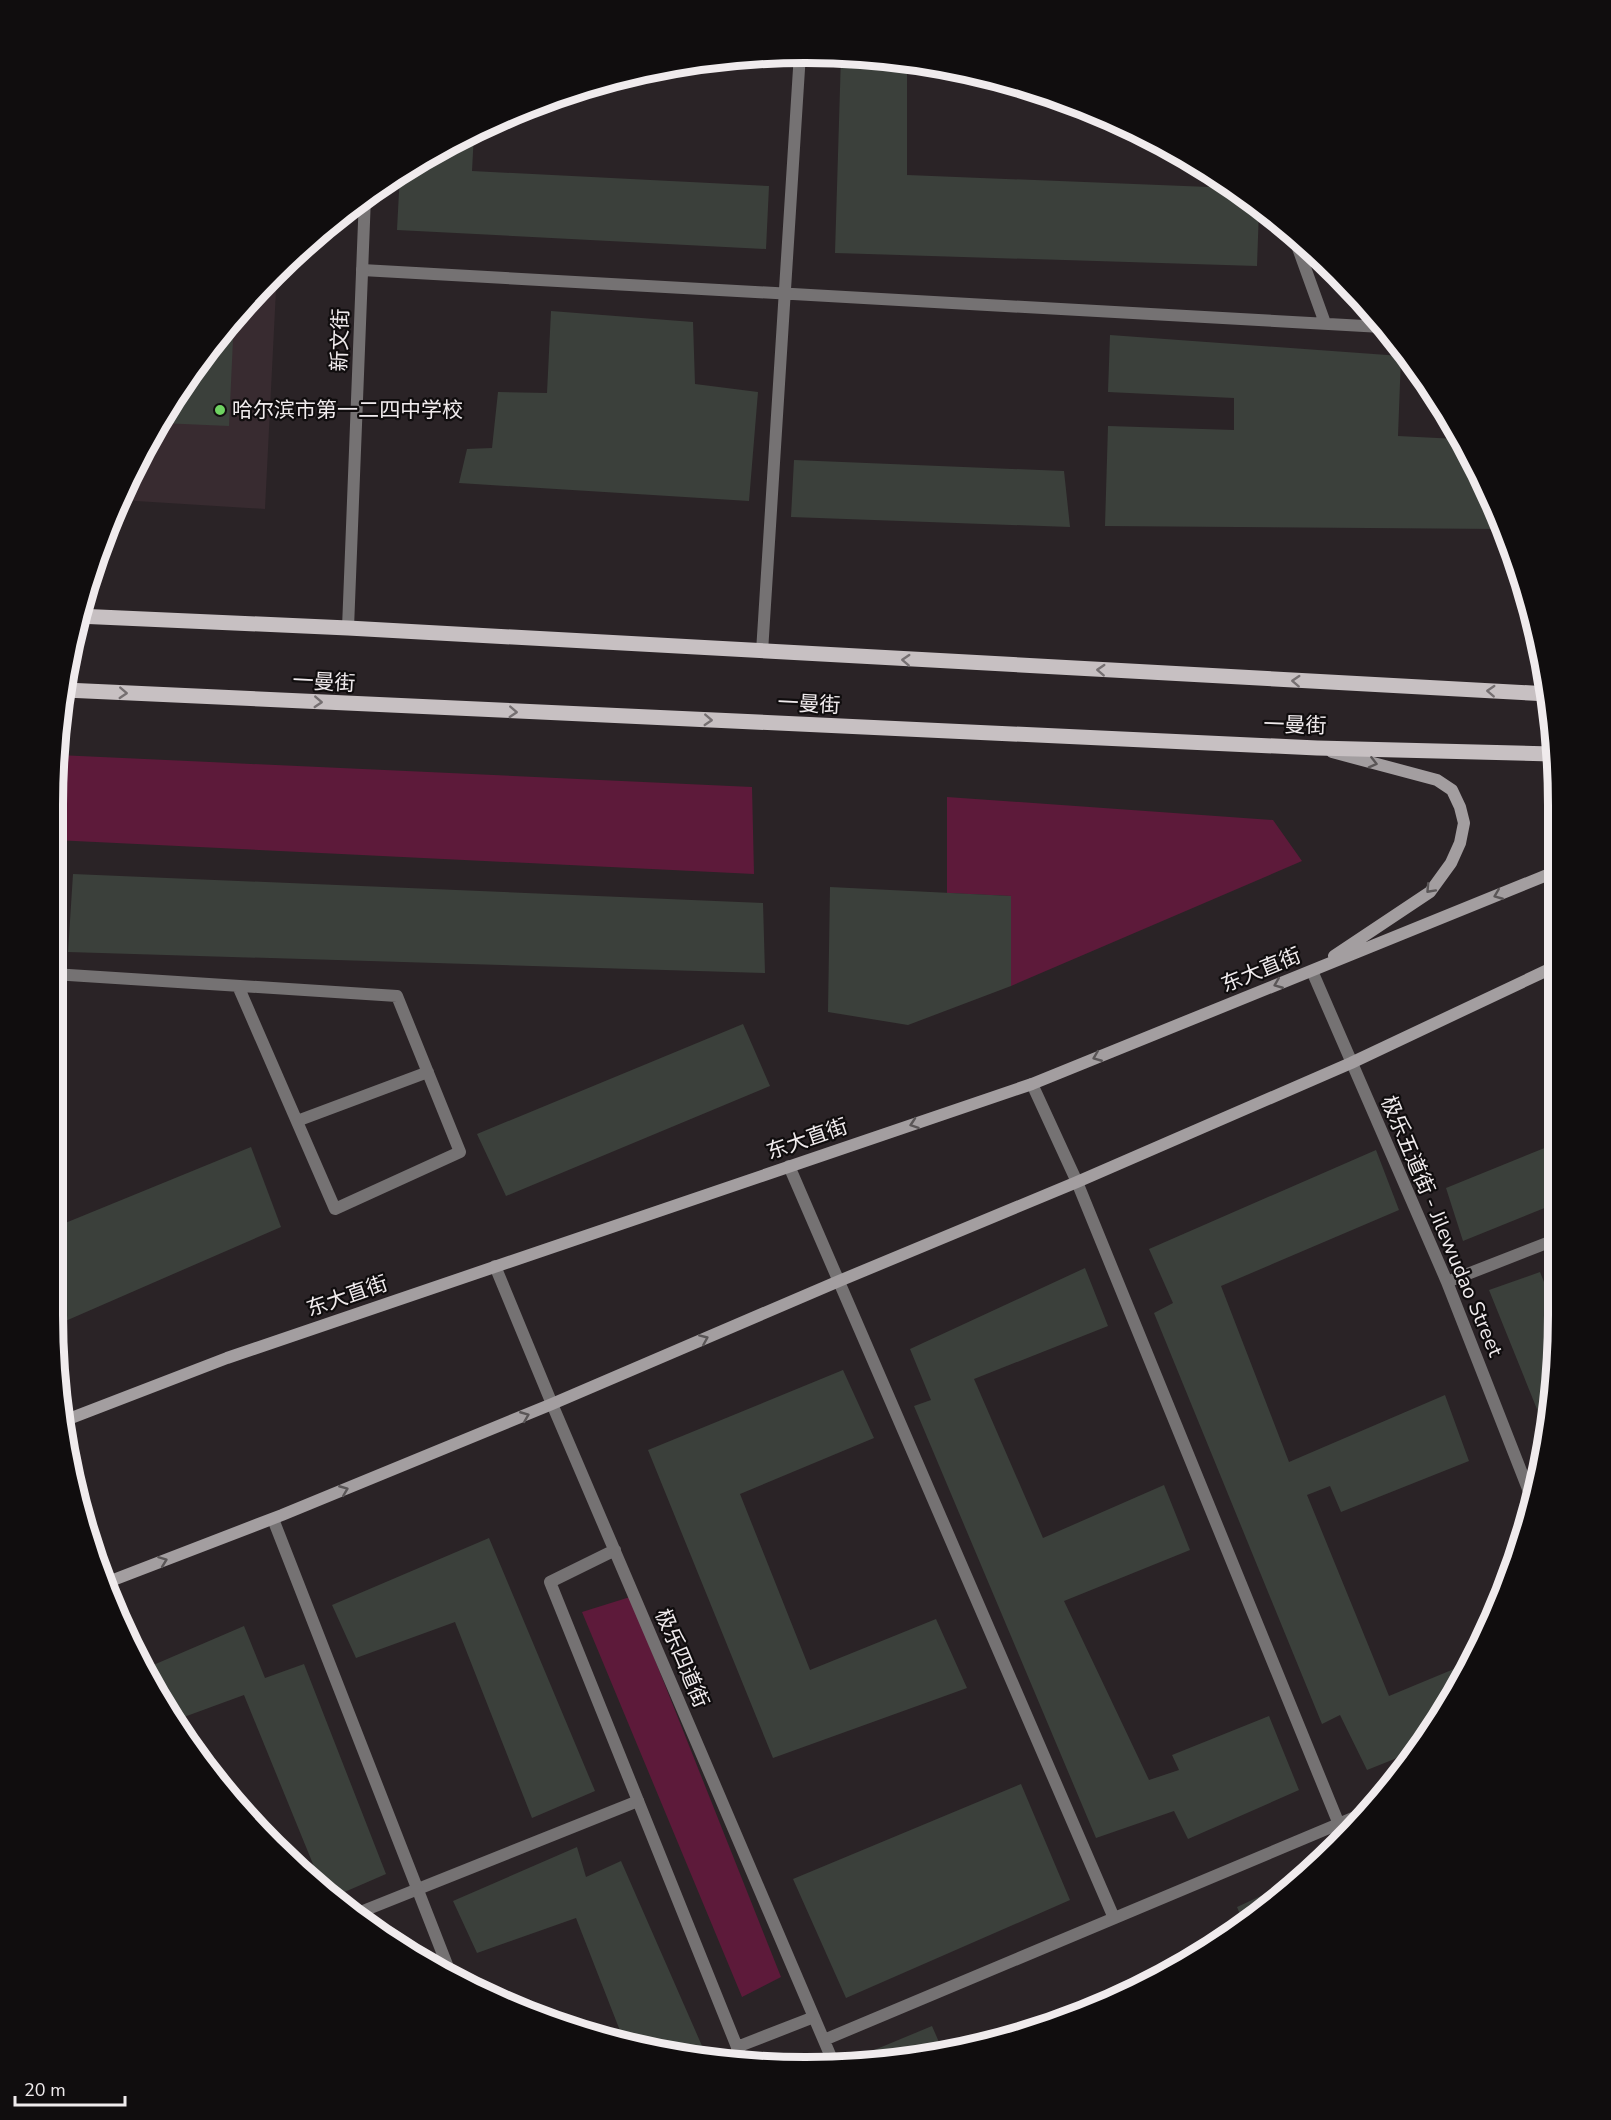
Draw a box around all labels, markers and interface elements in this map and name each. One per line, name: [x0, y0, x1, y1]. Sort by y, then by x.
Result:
street label: 新文街: [325, 308, 355, 372]
place label: 哈尔滨市第一二四中学校: [232, 396, 463, 424]
marker: 哈尔滨市第一二四中学校: [213, 403, 227, 417]
one-way arrow: [902, 653, 911, 666]
one-way arrow: [1097, 664, 1106, 677]
street label: 一曼街: [292, 666, 356, 698]
one-way arrow: [1291, 674, 1300, 687]
one-way arrow: [1486, 685, 1495, 698]
one-way arrow: [119, 687, 128, 700]
street label: 一曼街: [777, 688, 841, 720]
one-way arrow: [314, 696, 323, 709]
one-way arrow: [509, 705, 518, 718]
street label: 一曼街: [1263, 710, 1327, 740]
one-way arrow: [703, 714, 712, 727]
one-way arrow: [1368, 756, 1378, 769]
one-way arrow: [1426, 882, 1437, 892]
one-way arrow: [1493, 888, 1504, 900]
street label: 东大直街: [1217, 941, 1305, 999]
one-way arrow: [1273, 977, 1284, 989]
one-way arrow: [1093, 1050, 1104, 1062]
street label: 极乐五道街 - Jilewudao Street: [1374, 1091, 1510, 1361]
street label: 东大直街: [763, 1112, 851, 1166]
one-way arrow: [909, 1116, 920, 1129]
street label: 东大直街: [303, 1269, 391, 1323]
one-way arrow: [698, 1334, 709, 1346]
one-way arrow: [518, 1411, 529, 1423]
one-way arrow: [338, 1485, 349, 1497]
one-way arrow: [157, 1556, 168, 1569]
street label: 极乐四道街: [649, 1604, 715, 1712]
scale bar: [15, 2069, 124, 2107]
text: 20 m: [24, 2078, 66, 2102]

